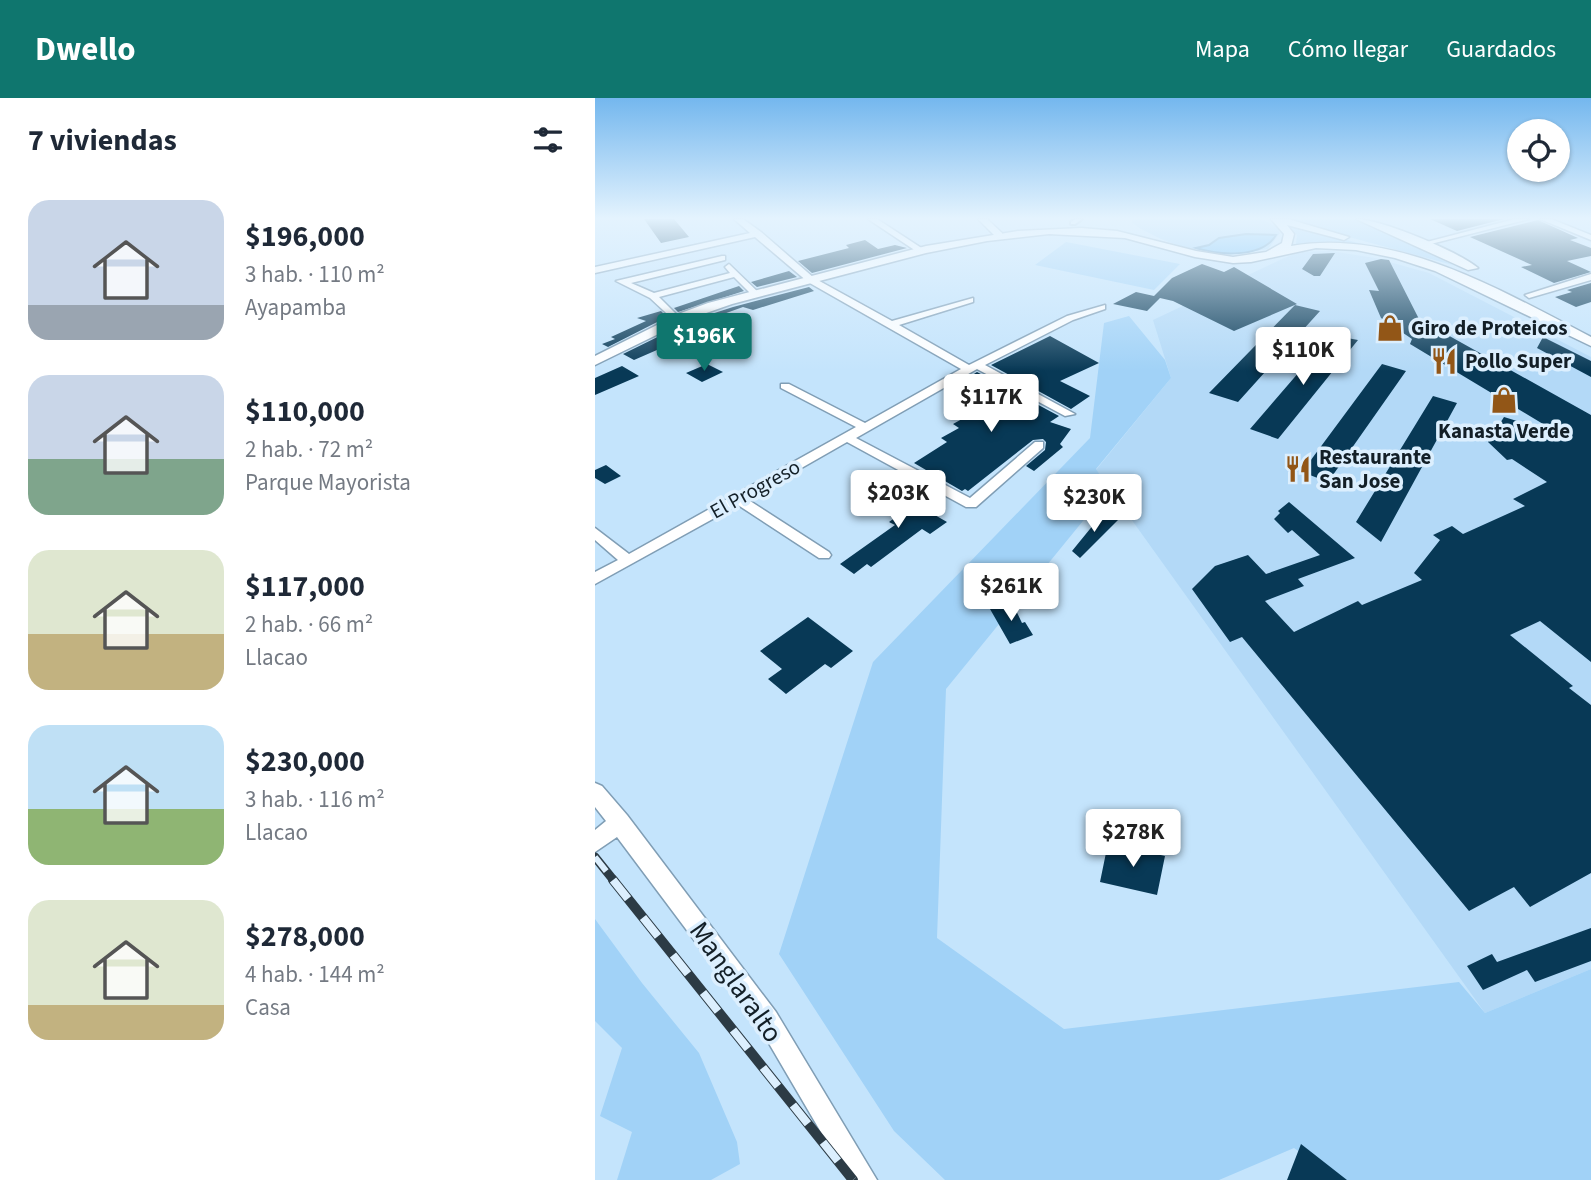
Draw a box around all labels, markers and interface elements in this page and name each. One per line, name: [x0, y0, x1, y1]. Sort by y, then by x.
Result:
text: Dwello: [35, 26, 136, 73]
text: Mapa: [1195, 32, 1250, 67]
text: Cómo llegar: [1288, 32, 1408, 67]
text: Guardados: [1446, 32, 1556, 67]
text: 7 viviendas: [28, 119, 177, 162]
map controls: [1507, 119, 1570, 182]
button: locate: [1507, 119, 1570, 182]
icon: filters: [529, 121, 567, 159]
text: $196,000: [245, 215, 365, 258]
icon: home: [84, 228, 168, 312]
text: 3 hab. · 110 m²: [245, 258, 385, 291]
text: Ayapamba: [245, 291, 346, 324]
shop icon: Giro de Proteicos: [1375, 313, 1405, 343]
place label: Giro de Proteicos: [1411, 313, 1568, 343]
pin: $196K: [655, 314, 753, 373]
text: $196K: [673, 319, 735, 352]
pin: $110K: [1254, 328, 1352, 387]
text: $110K: [1272, 333, 1334, 366]
restaurant icon: Pollo Super: [1429, 346, 1459, 376]
place label: Pollo Super: [1465, 346, 1572, 376]
pin: $117K: [942, 374, 1040, 434]
text: $117K: [960, 380, 1022, 413]
shop icon: Kanasta Verde: [1489, 385, 1519, 415]
text: $110,000: [245, 390, 365, 433]
icon: home: [84, 403, 168, 487]
place label: Kanasta Verde: [1438, 416, 1570, 446]
text: 2 hab. · 72 m²: [245, 433, 373, 466]
place label: Restaurante San Jose: [1319, 442, 1432, 496]
street label: El Progreso: [704, 452, 806, 526]
restaurant icon: Restaurante San Jose: [1283, 454, 1313, 484]
text: Parque Mayorista: [245, 466, 411, 499]
pin: $203K: [849, 470, 947, 530]
pin: $230K: [1045, 474, 1143, 534]
text: $203K: [867, 476, 929, 509]
text: $230K: [1063, 480, 1125, 513]
pin: $261K: [962, 564, 1060, 623]
text: $117,000: [245, 565, 365, 608]
text: $261K: [980, 569, 1042, 602]
icon: home: [84, 578, 168, 662]
text: 2 hab. · 66 m²: [245, 608, 373, 641]
text: Llacao: [245, 641, 308, 674]
text: $230,000: [245, 740, 365, 783]
icon: home: [84, 753, 168, 837]
text: 3 hab. · 116 m²: [245, 783, 385, 816]
pin: $278K: [1084, 810, 1182, 869]
text: $278K: [1102, 815, 1164, 848]
text: Llacao: [245, 816, 308, 849]
street label: Manglaralto: [680, 913, 792, 1051]
text: $278,000: [245, 915, 365, 958]
icon: home: [84, 928, 168, 1012]
text: 4 hab. · 144 m²: [245, 958, 385, 991]
text: Casa: [245, 991, 291, 1024]

